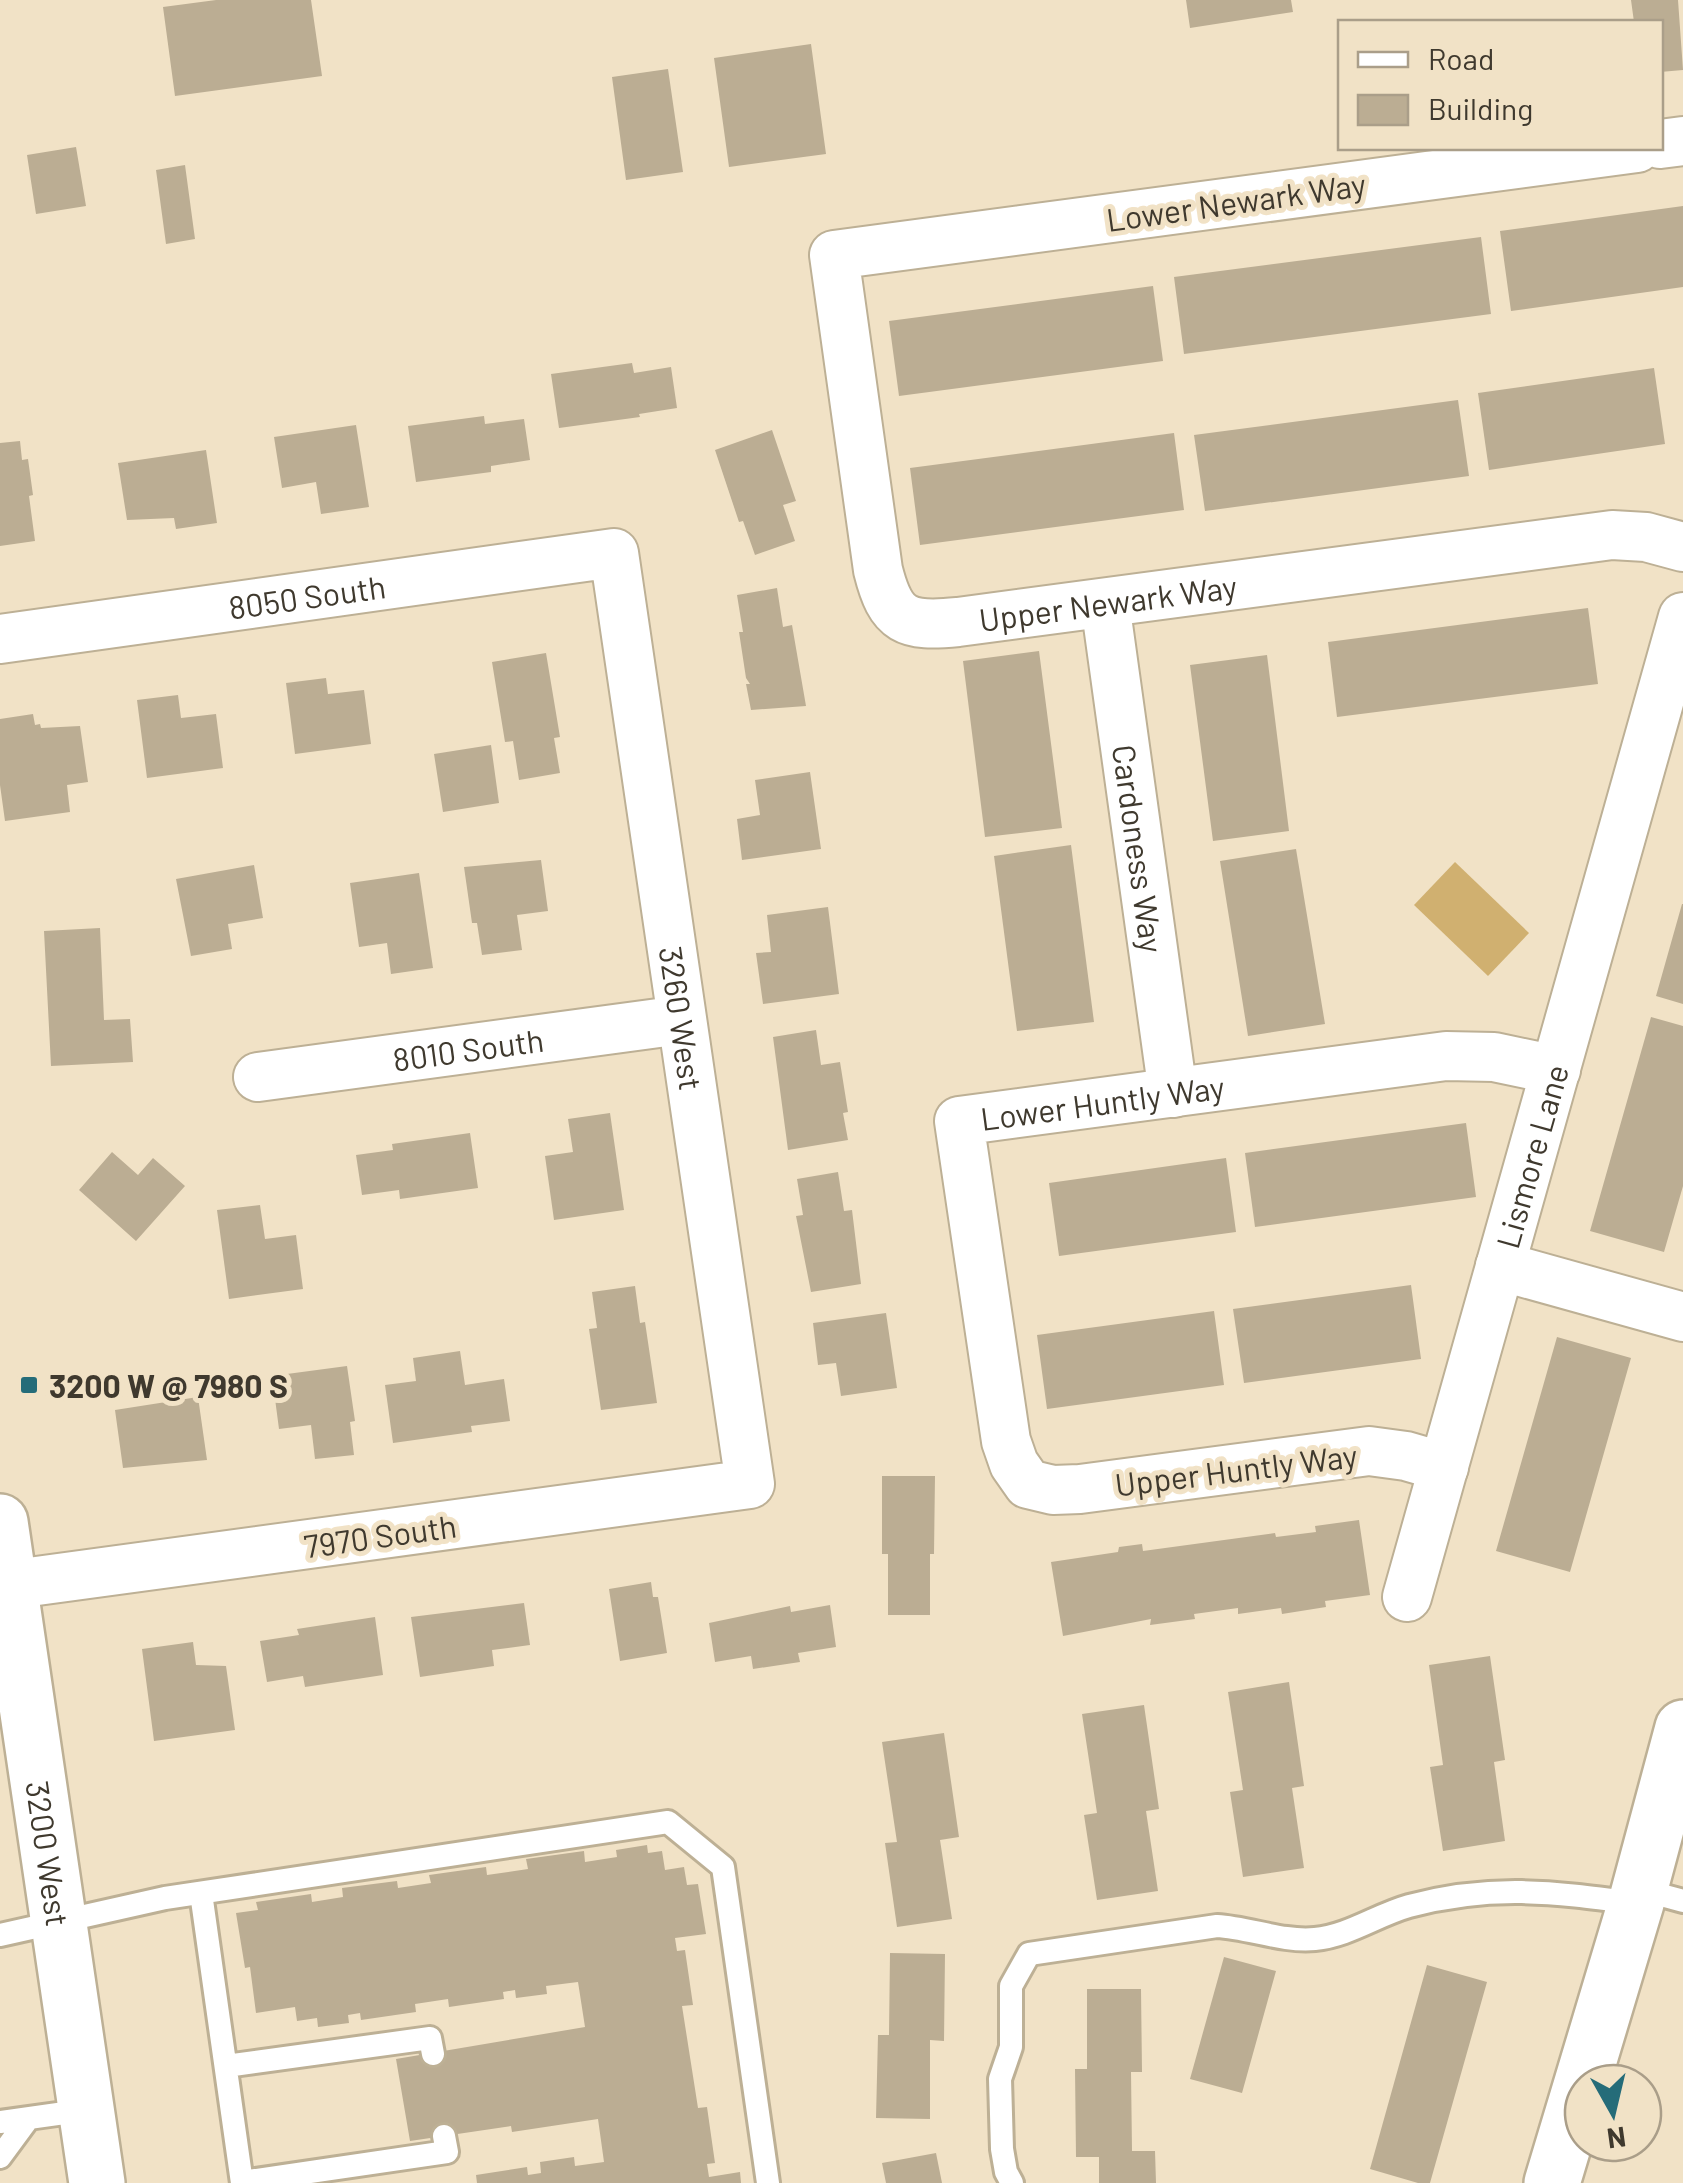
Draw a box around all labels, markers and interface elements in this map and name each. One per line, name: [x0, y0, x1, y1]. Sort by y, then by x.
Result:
legend: [1338, 20, 1663, 150]
text: Road: [1428, 40, 1494, 76]
text: Building: [1428, 90, 1533, 126]
street label: Lower Newark Way: [1104, 164, 1368, 238]
street label: 8050 South: [226, 566, 388, 626]
street label: Upper Newark Way: [976, 566, 1239, 638]
street label: Cardoness Way: [1106, 742, 1172, 956]
street label: 3260 West: [653, 944, 711, 1093]
street label: 8010 South: [390, 1020, 546, 1078]
street label: Lismore Lane: [1487, 1060, 1575, 1252]
street label: Lower Huntly Way: [978, 1067, 1227, 1137]
place label: 3200 W @ 7980 S: [49, 1366, 288, 1404]
marker: 3200 W @ 7980 S: [18, 1374, 40, 1396]
street label: Upper Huntly Way: [1113, 1435, 1360, 1503]
street label: 7970 South: [301, 1505, 459, 1565]
street label: 3200 West: [19, 1778, 78, 1929]
north arrow: [1563, 2063, 1663, 2163]
text: N: [1605, 2121, 1628, 2157]

